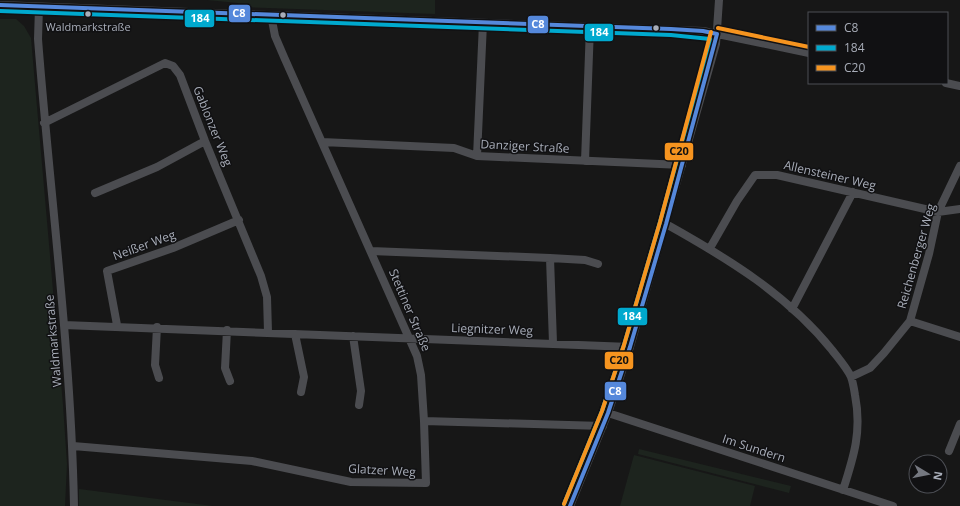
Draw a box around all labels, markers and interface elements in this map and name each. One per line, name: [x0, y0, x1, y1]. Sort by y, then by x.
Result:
line badge: C8: [228, 4, 251, 23]
text: C8: [232, 5, 246, 20]
marker: Waldmarkstraße: [83, 9, 93, 19]
line badge: 184: [184, 9, 215, 28]
text: 184: [191, 10, 210, 25]
unlabelled marker: [278, 10, 288, 20]
legend: [808, 12, 948, 84]
line badge: C8: [527, 15, 549, 34]
text: C8: [531, 16, 545, 31]
place label: Waldmarkstraße: [45, 19, 131, 34]
text: C8: [844, 19, 859, 36]
line badge: 184: [584, 23, 614, 42]
unlabelled marker: [651, 23, 661, 33]
text: 184: [590, 24, 609, 39]
text: 184: [844, 39, 865, 56]
text: C20: [844, 59, 865, 76]
street label: Gablonzer Weg: [189, 83, 237, 169]
street label: Danziger Straße: [480, 135, 570, 157]
line badge: C20: [664, 142, 694, 161]
text: C20: [669, 143, 689, 158]
street label: Allensteiner Weg: [782, 156, 878, 194]
street label: Reichenberger Weg: [893, 201, 939, 311]
street label: Neißer Weg: [110, 226, 178, 264]
street label: Stettiner Straße: [385, 266, 435, 354]
street label: Waldmarkstraße: [40, 294, 66, 388]
line badge: 184: [617, 307, 648, 326]
text: 184: [623, 308, 642, 323]
street label: Liegnitzer Weg: [451, 319, 534, 339]
line badge: C20: [604, 351, 634, 370]
text: C20: [609, 352, 629, 367]
line badge: C8: [604, 381, 627, 401]
text: C8: [608, 383, 622, 398]
street label: Im Sundern: [720, 430, 788, 466]
north arrow: [908, 454, 948, 494]
street label: Glatzer Weg: [348, 460, 417, 480]
text: N: [930, 470, 947, 482]

